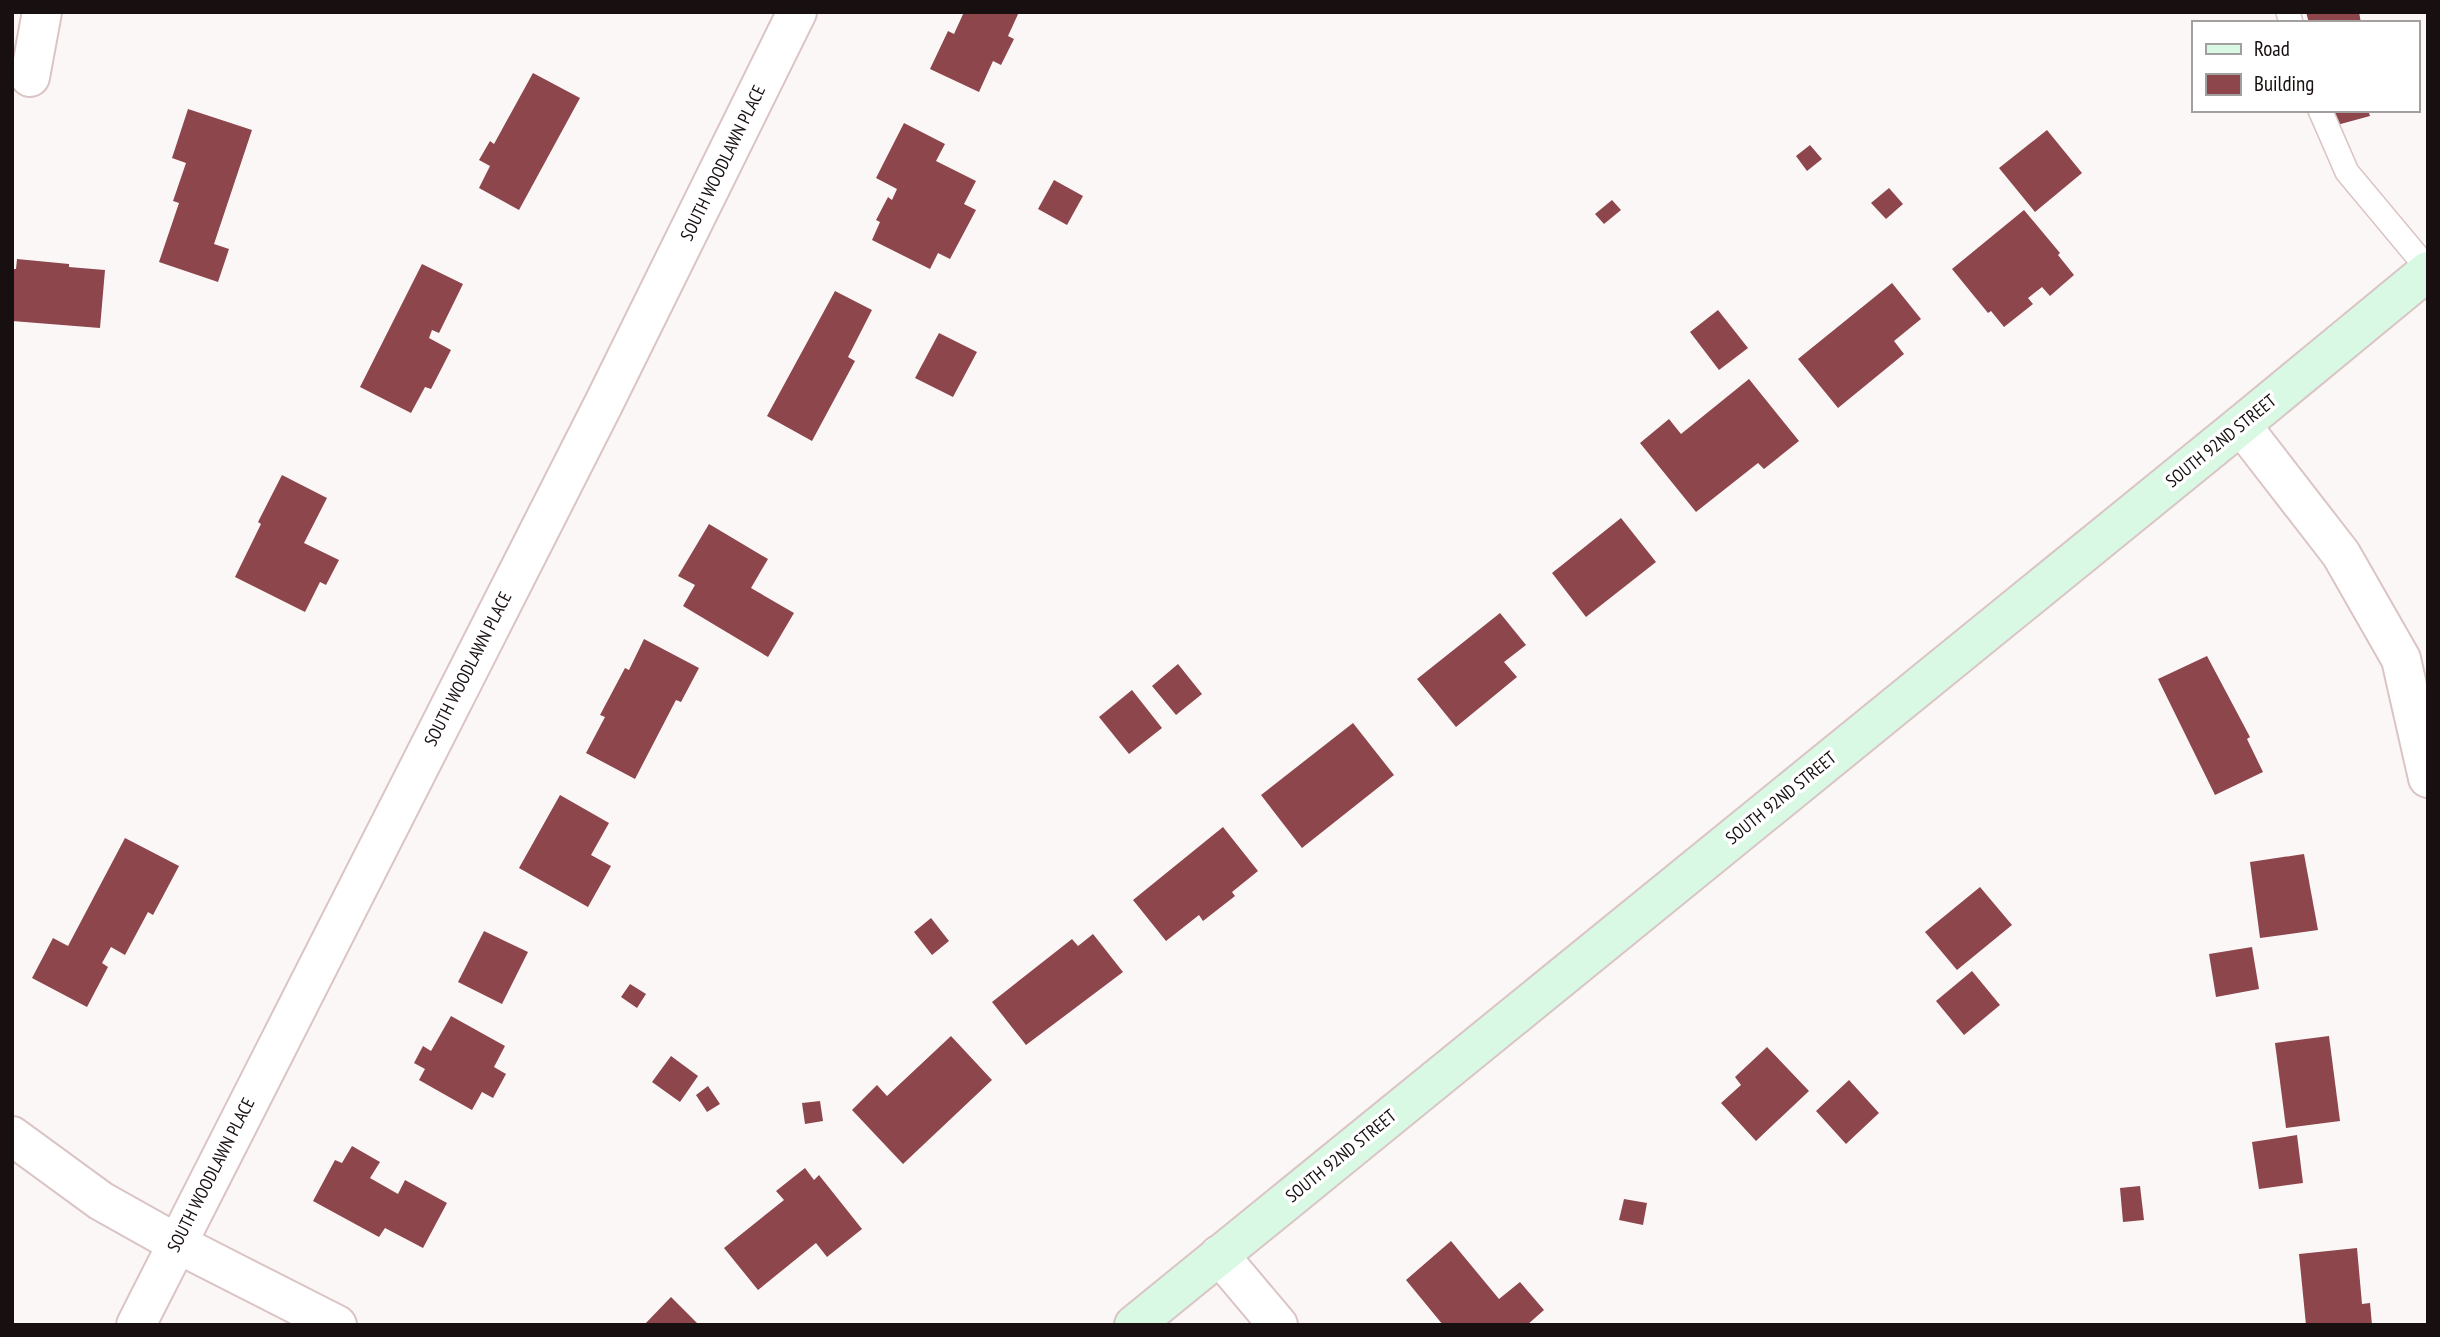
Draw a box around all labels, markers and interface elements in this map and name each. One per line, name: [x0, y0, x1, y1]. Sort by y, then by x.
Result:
legend: [2192, 21, 2419, 112]
text: Road: [2254, 35, 2290, 62]
text: Building: [2254, 70, 2314, 97]
street label: SOUTH WOODLAWN PLACE: [675, 81, 770, 244]
street label: SOUTH 92ND STREET: [2161, 389, 2281, 492]
street label: SOUTH WOODLAWN PLACE: [419, 588, 516, 750]
street label: SOUTH 92ND STREET: [1721, 746, 1841, 849]
street label: SOUTH WOODLAWN PLACE: [162, 1094, 259, 1256]
street label: SOUTH 92ND STREET: [1281, 1104, 1401, 1207]

